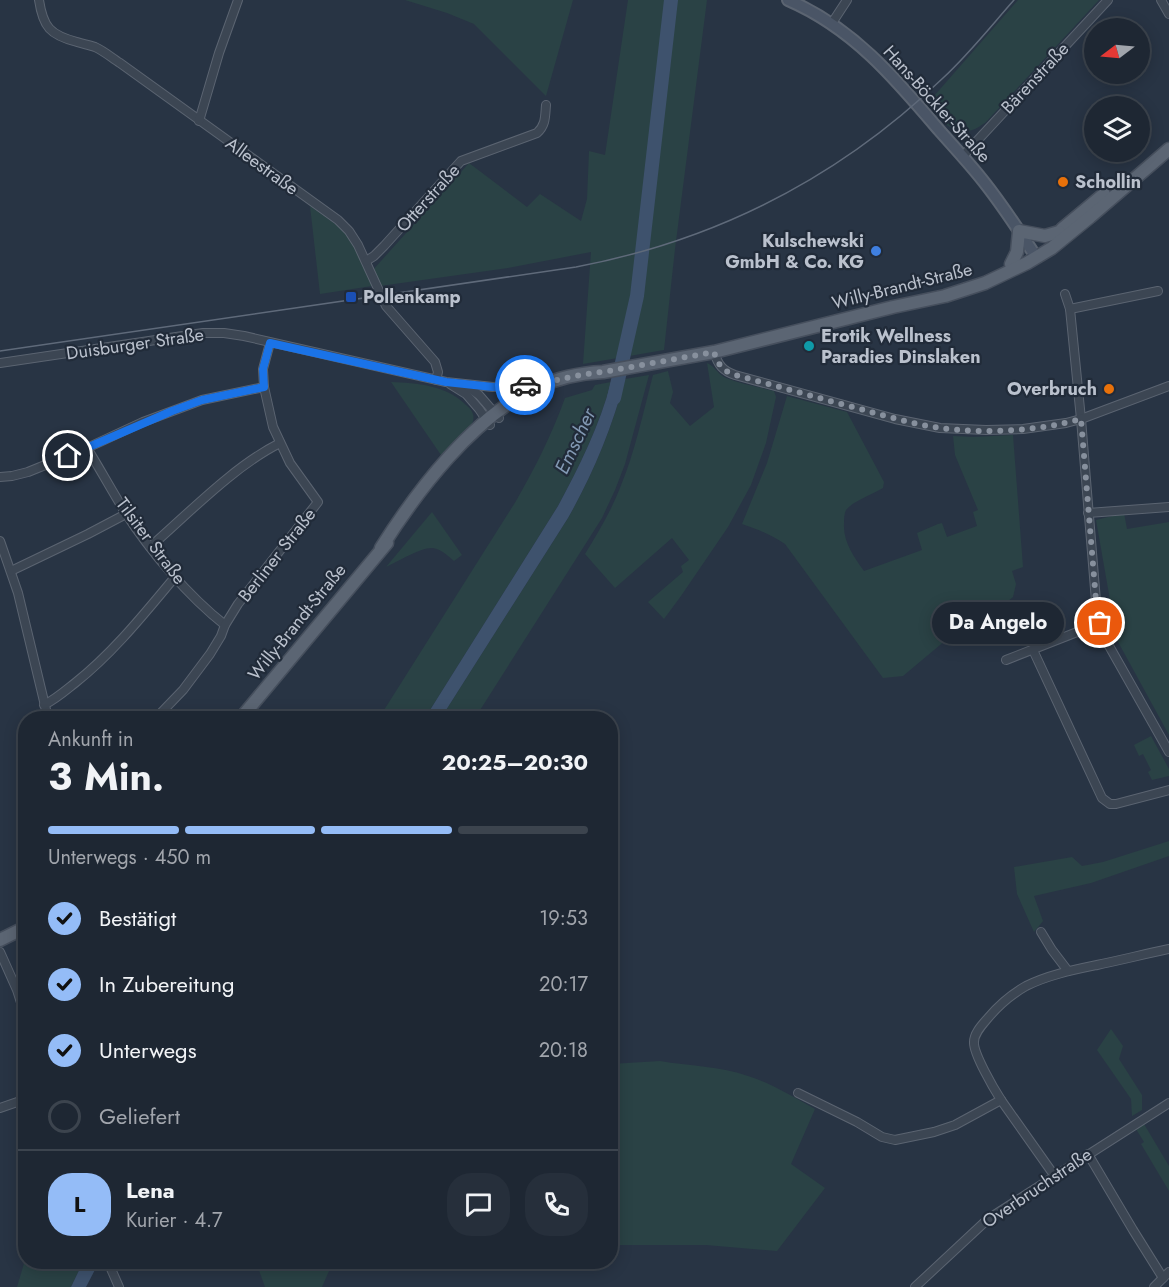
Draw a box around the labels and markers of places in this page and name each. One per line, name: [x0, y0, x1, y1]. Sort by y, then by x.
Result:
place label: Schollin: [1075, 169, 1141, 195]
marker: Schollin: [1056, 175, 1070, 189]
place label: Kulschewski GmbH & Co. KG: [725, 228, 864, 275]
marker: Kulschewski GmbH & Co. KG: [869, 244, 883, 258]
place label: Pollenkamp: [363, 284, 461, 310]
marker: Pollenkamp: [344, 290, 358, 304]
place label: Erotik Wellness Paradies Dinslaken: [821, 323, 981, 370]
marker: Erotik Wellness Paradies Dinslaken: [802, 339, 816, 353]
place label: Overbruch: [1007, 376, 1097, 402]
marker: Overbruch: [1102, 382, 1116, 396]
pin: [42, 430, 93, 481]
pin: [1074, 597, 1125, 648]
callout: Da Angelo: [932, 602, 1064, 644]

